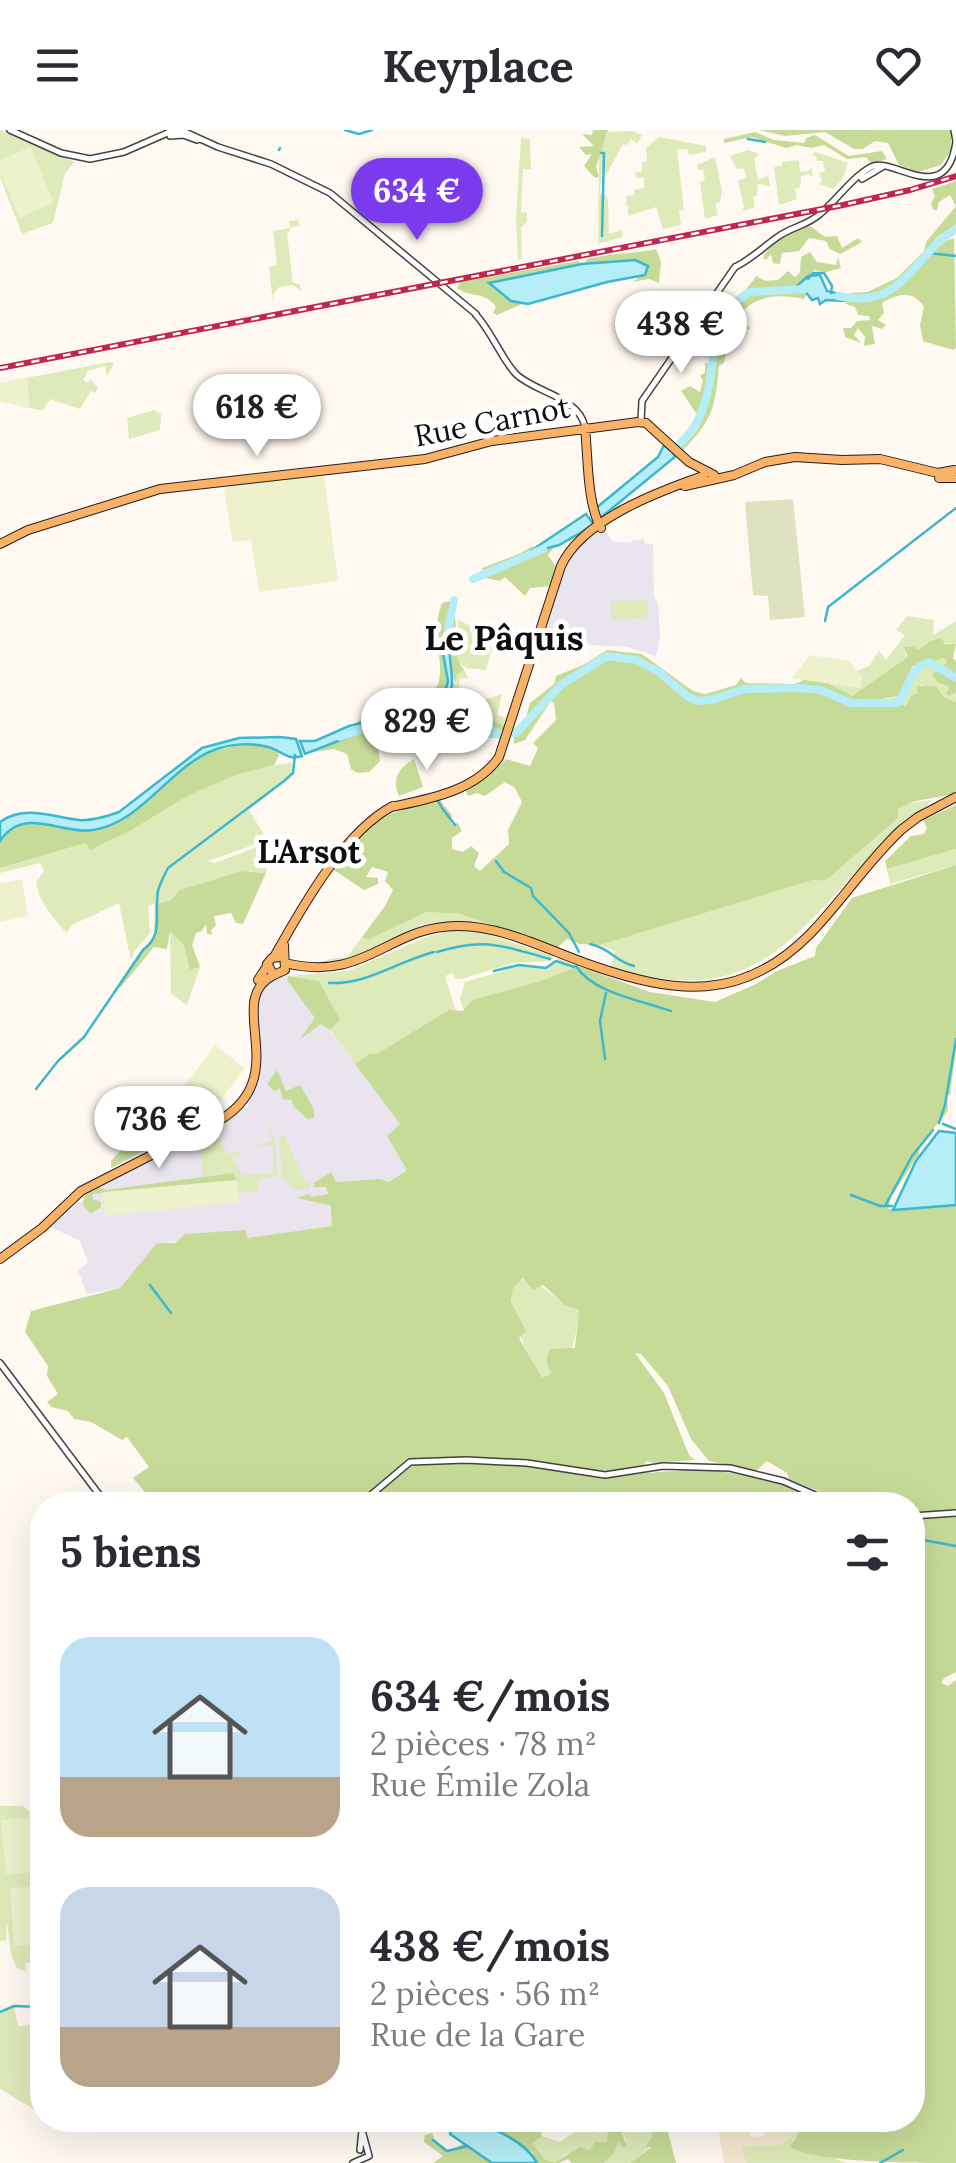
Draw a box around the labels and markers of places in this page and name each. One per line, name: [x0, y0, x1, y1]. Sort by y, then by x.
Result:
pin: 634 €: [347, 158, 487, 243]
pin: 438 €: [611, 291, 751, 376]
pin: 618 €: [187, 374, 327, 459]
pin: 829 €: [357, 688, 497, 773]
pin: 736 €: [89, 1086, 229, 1171]

